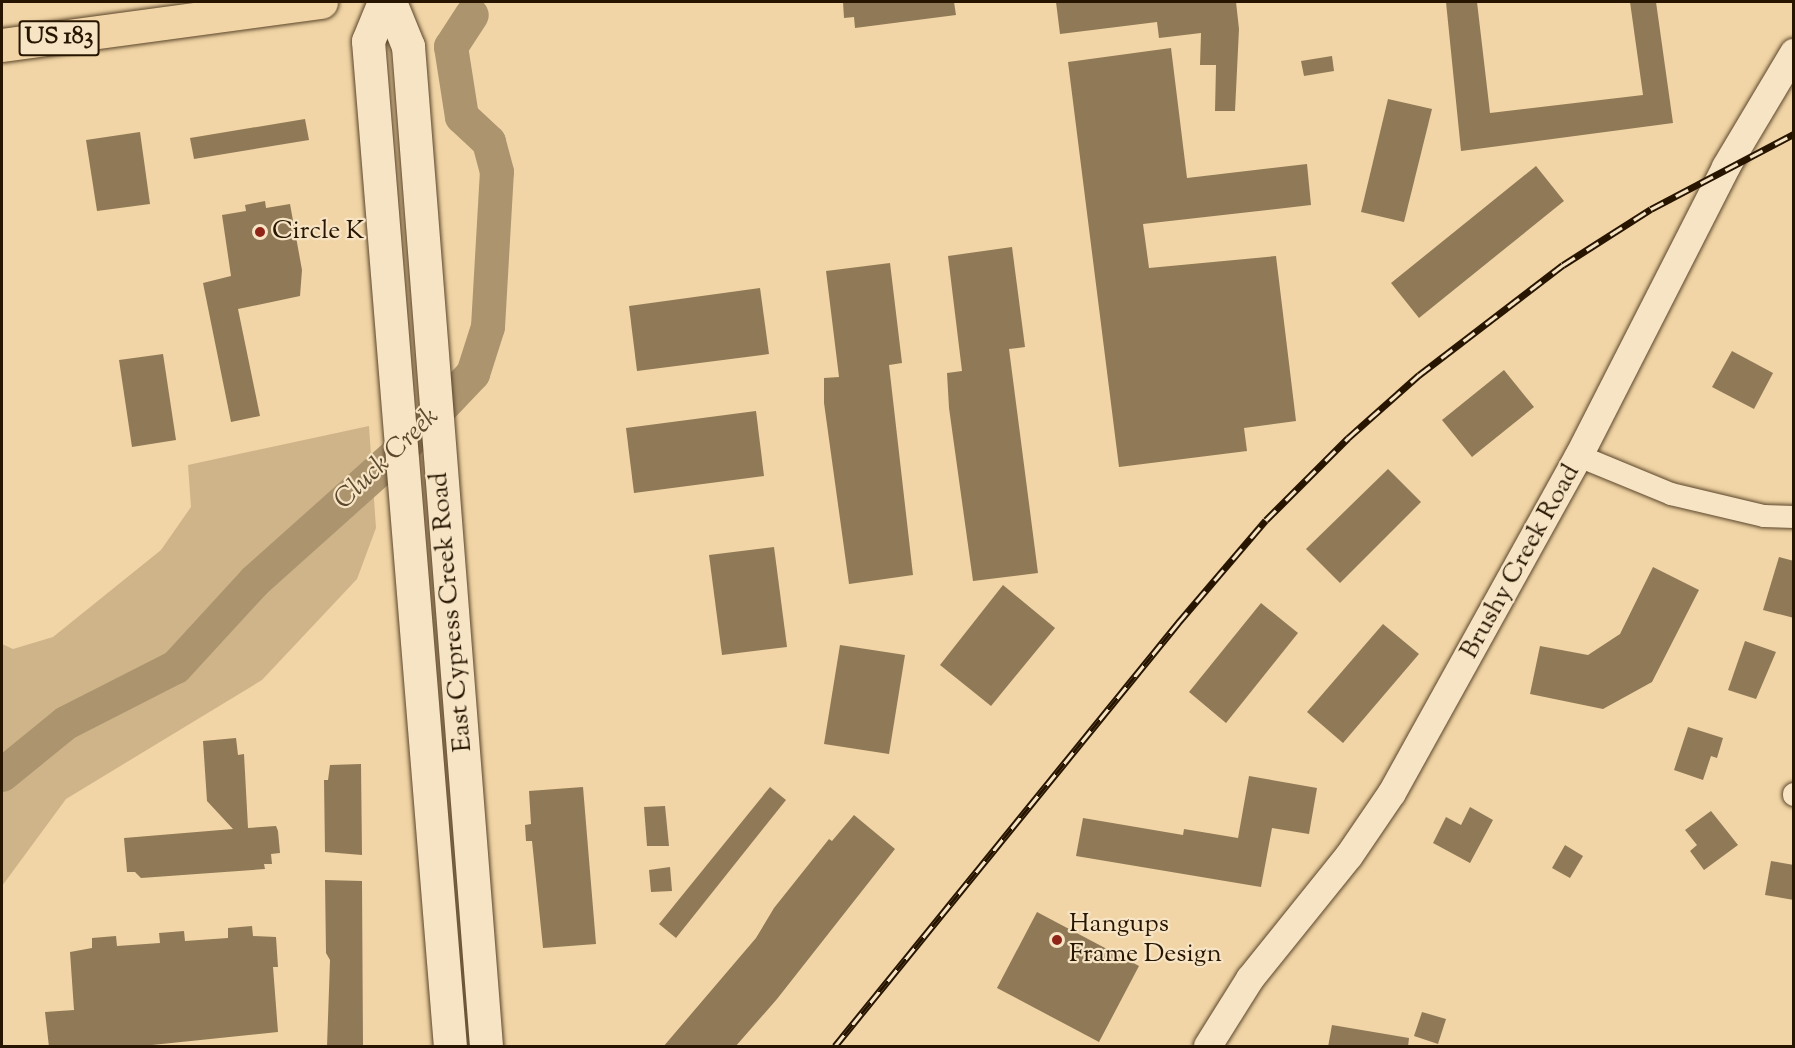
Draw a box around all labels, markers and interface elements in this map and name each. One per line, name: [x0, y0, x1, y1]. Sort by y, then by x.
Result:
road number: US 183: [19, 17, 100, 59]
place label: Circle K: [272, 216, 365, 248]
marker: Circle K: [253, 225, 267, 239]
water label: Cluck Creek: [328, 401, 446, 517]
street label: Brushy Creek Road: [1455, 459, 1587, 665]
street label: East Cypress Creek Road: [424, 471, 480, 753]
place label: Hangups Frame Design: [1069, 909, 1222, 970]
marker: Hangups Frame Design: [1050, 933, 1064, 947]

